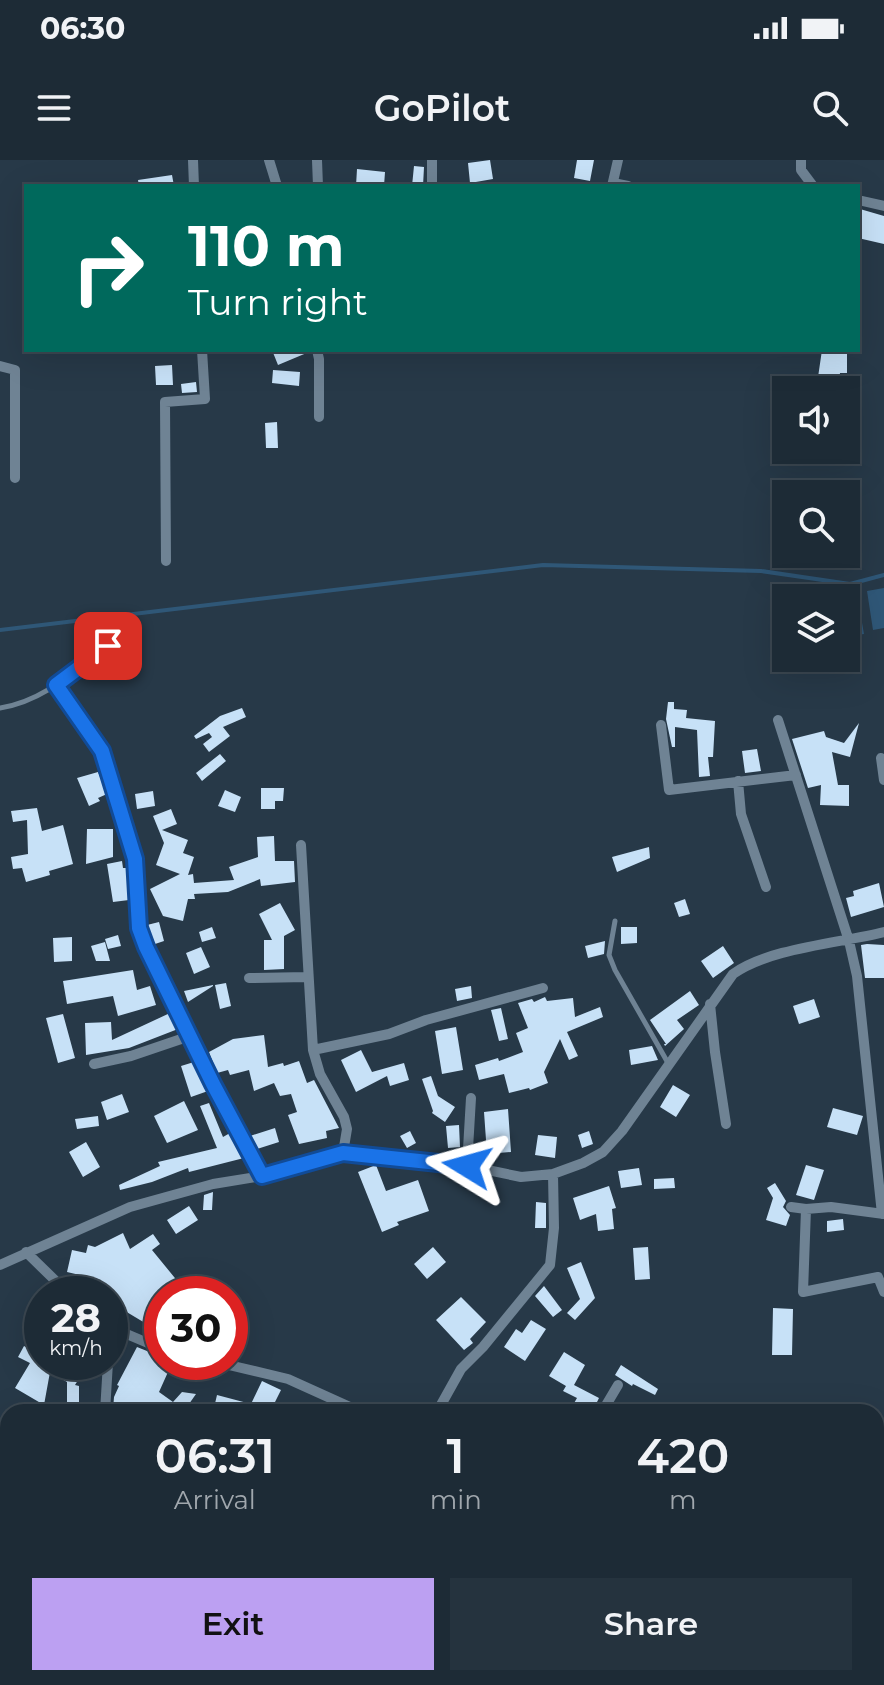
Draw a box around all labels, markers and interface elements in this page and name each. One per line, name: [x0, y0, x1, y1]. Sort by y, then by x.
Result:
text: 06:30: [40, 10, 125, 47]
icon: menu: [32, 86, 76, 130]
text: GoPilot: [374, 86, 510, 130]
icon: search: [808, 86, 852, 130]
text: 110 m: [188, 212, 345, 280]
icon: right: [56, 216, 160, 320]
text: Turn right: [188, 280, 368, 324]
map controls: [772, 376, 860, 672]
button: sound: [772, 376, 860, 464]
button: search: [772, 480, 860, 568]
button: layers: [772, 584, 860, 672]
pin: [74, 612, 142, 680]
icon: arrive: [86, 624, 130, 668]
position arrow: [425, 1124, 509, 1208]
speed limit sign: 30: [144, 1276, 248, 1380]
text: 28: [51, 1293, 101, 1342]
text: km/h: [49, 1336, 103, 1360]
text: 06:31: [155, 1427, 275, 1485]
text: 1: [447, 1427, 465, 1485]
text: 420: [636, 1427, 729, 1485]
text: Arrival: [174, 1484, 256, 1516]
text: min: [430, 1484, 482, 1516]
text: m: [669, 1484, 697, 1516]
button: Exit: [32, 1578, 434, 1670]
button: Share: [450, 1578, 852, 1670]

